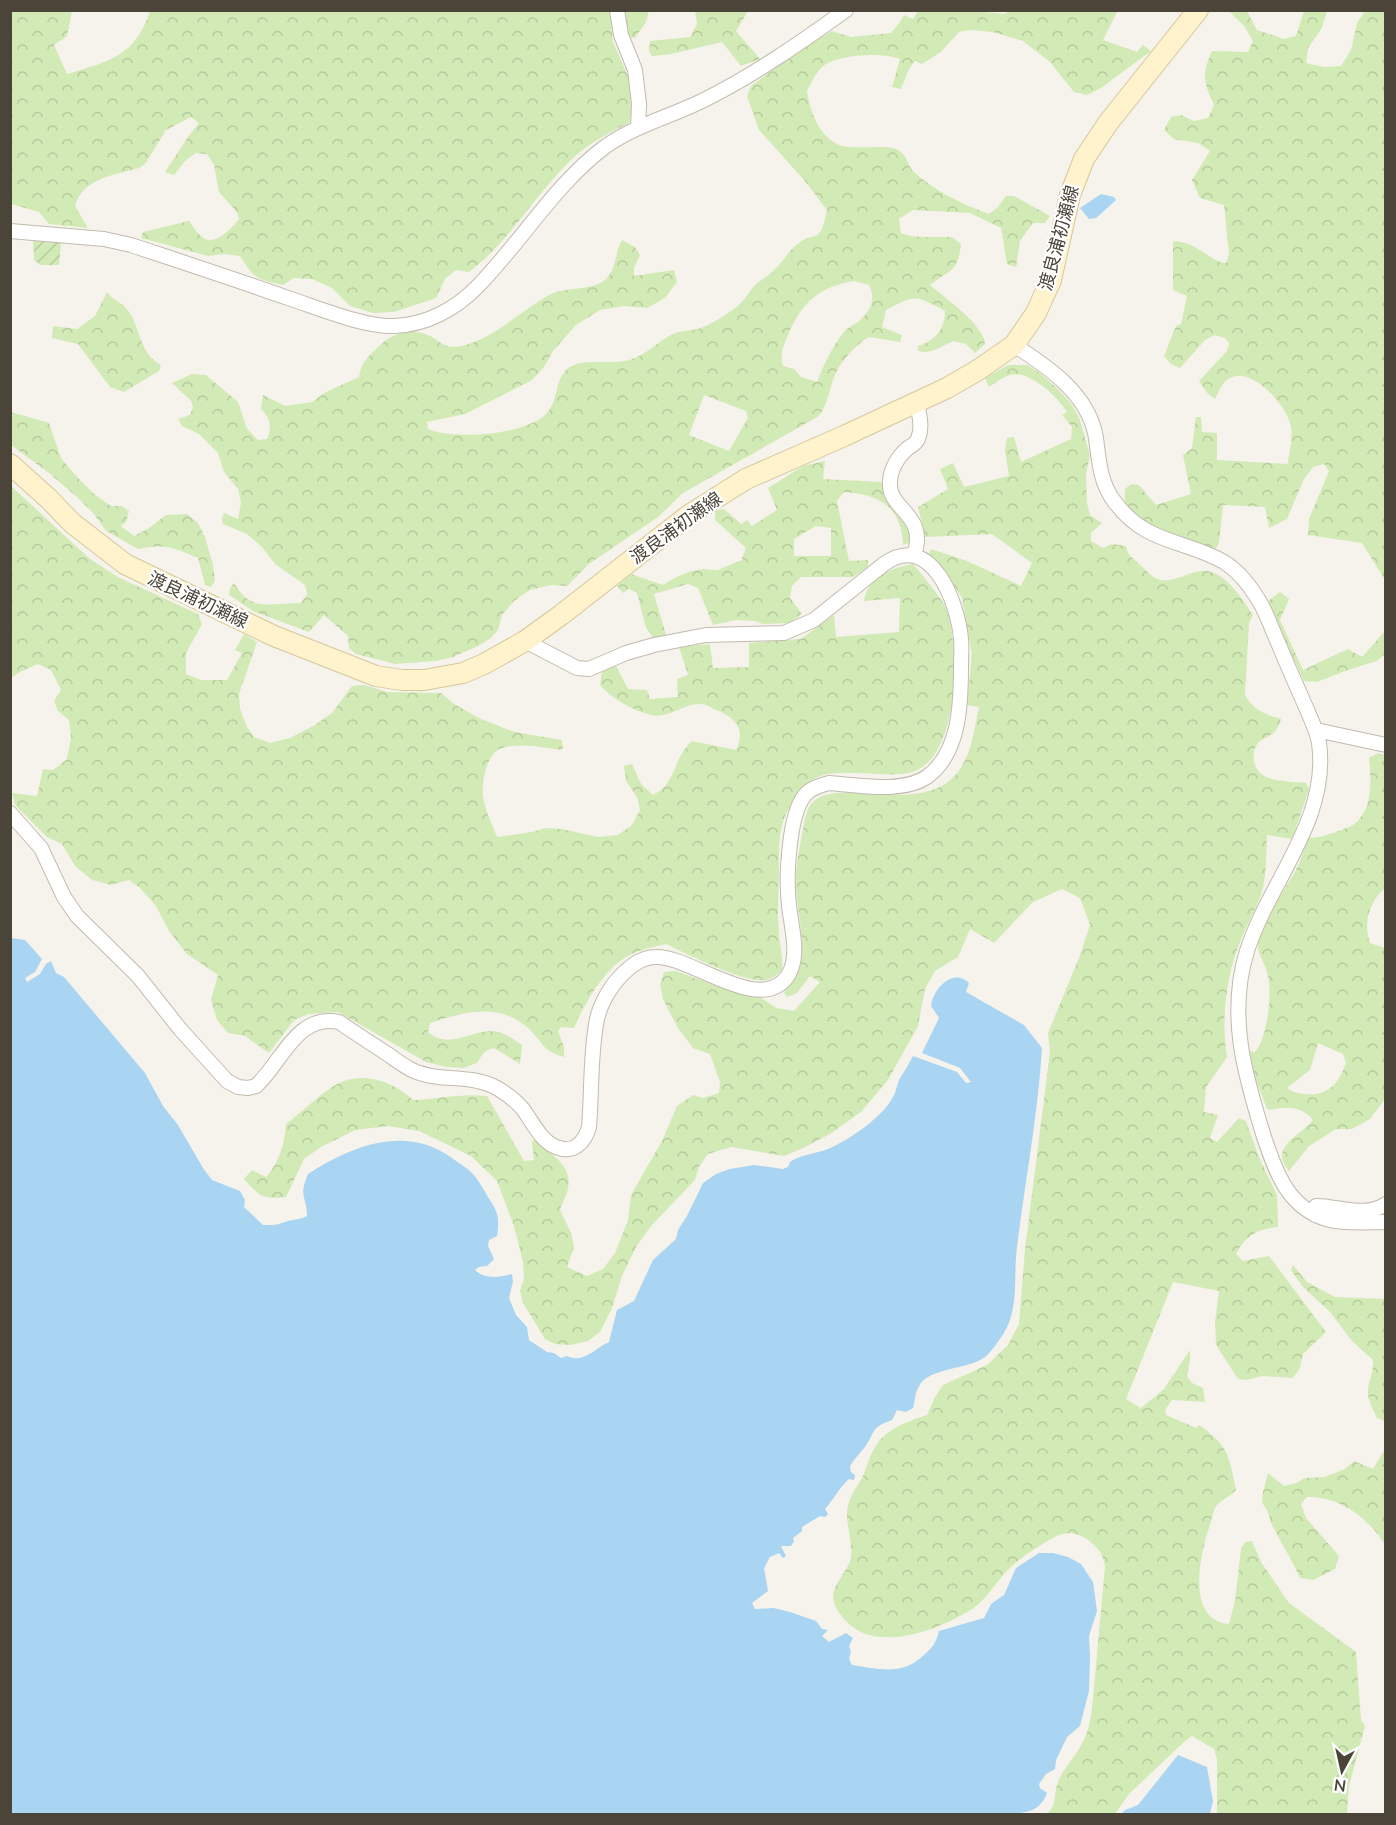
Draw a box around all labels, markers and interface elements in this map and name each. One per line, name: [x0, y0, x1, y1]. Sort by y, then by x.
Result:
street label: 渡良浦初瀬線: [1033, 183, 1085, 293]
street label: 渡良浦初瀬線: [625, 487, 727, 569]
street label: 渡良浦初瀬線: [144, 566, 252, 634]
north arrow: [1312, 1741, 1372, 1801]
text: N: [1333, 1773, 1348, 1797]

